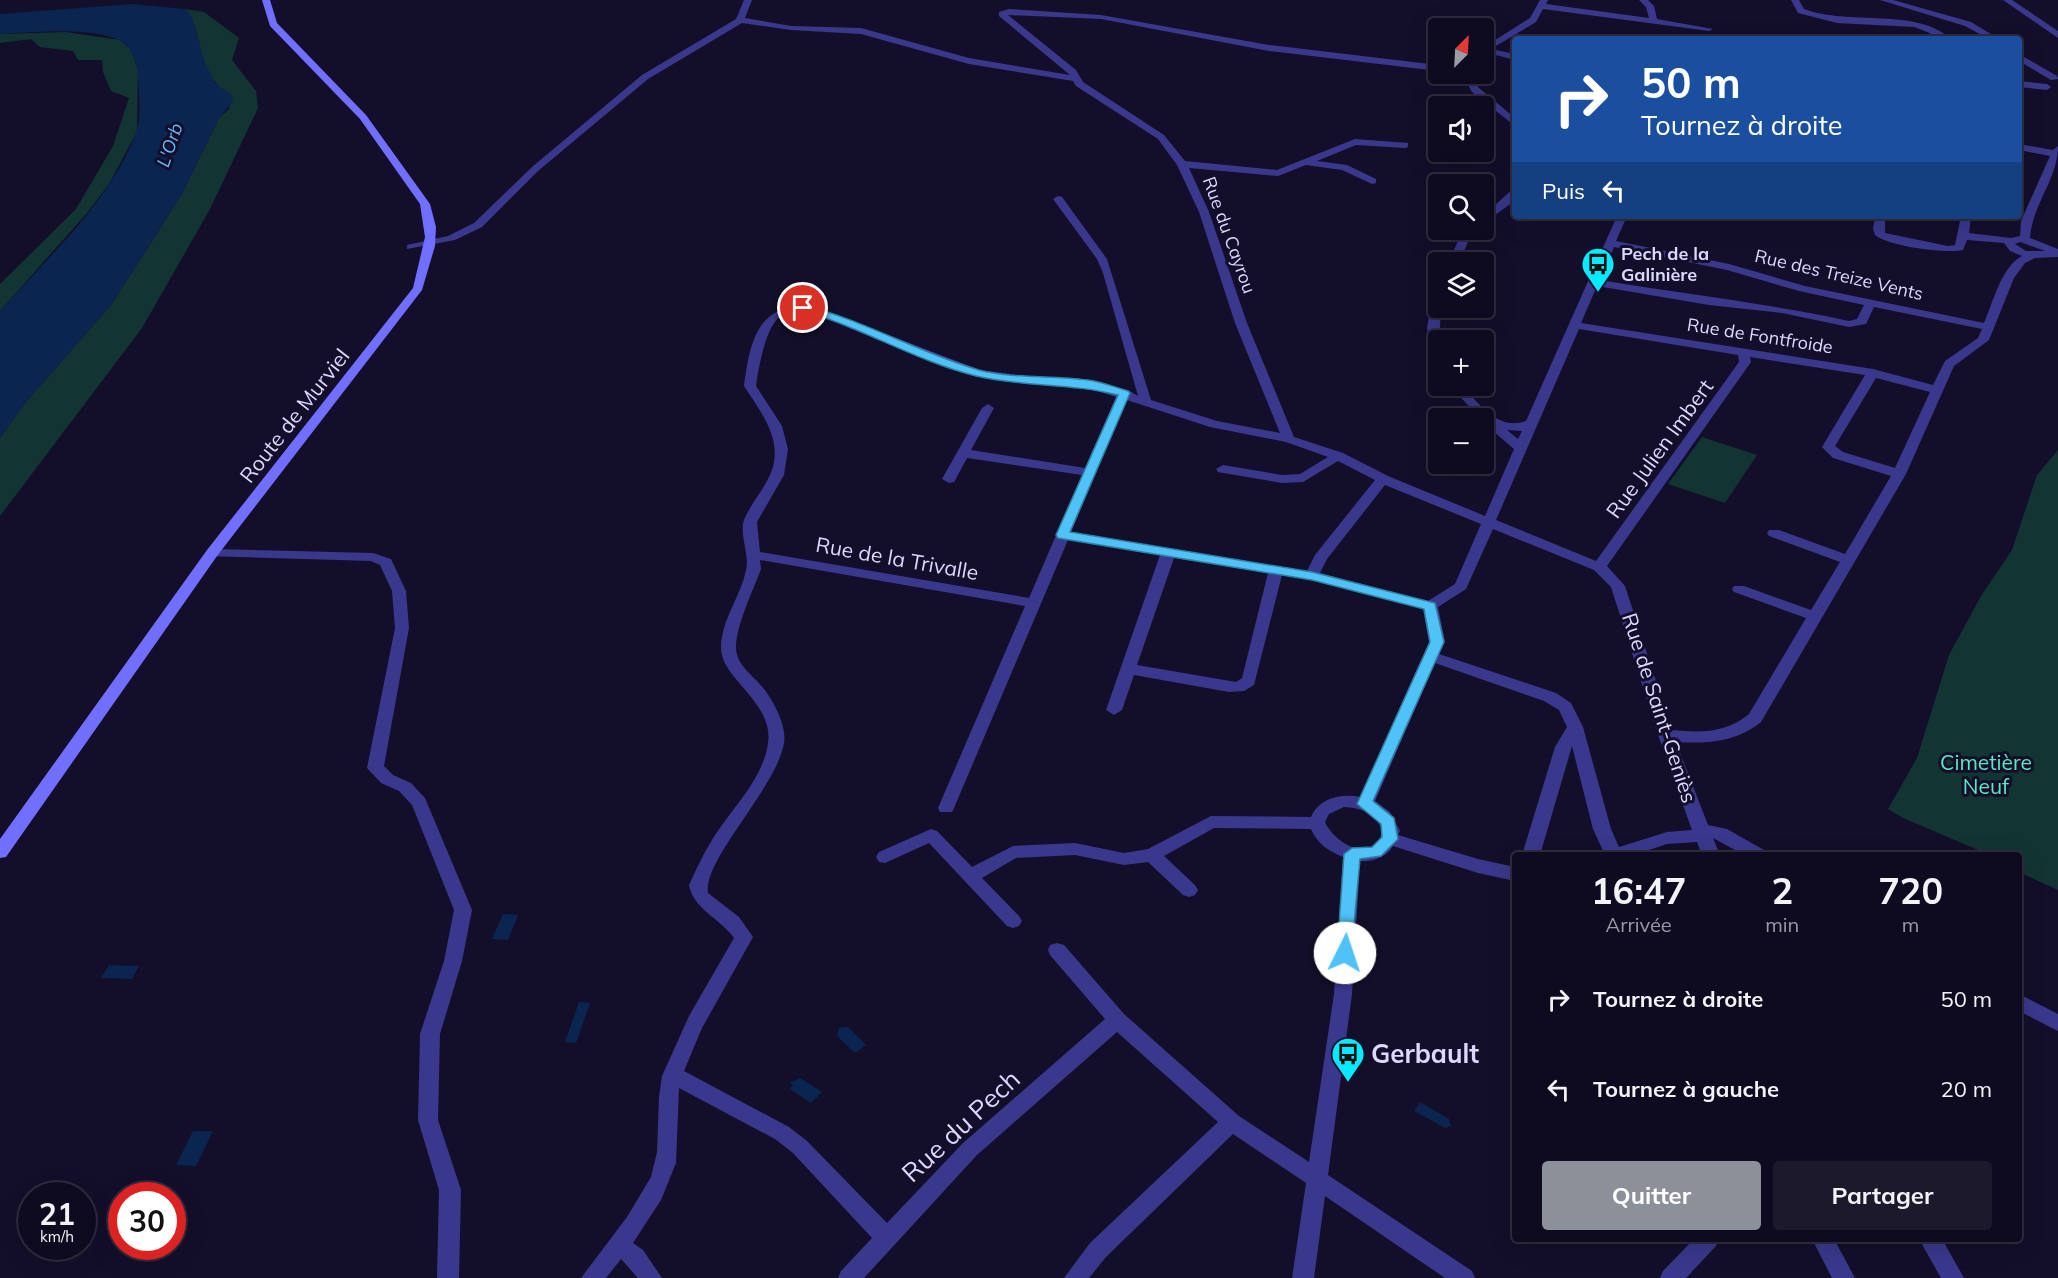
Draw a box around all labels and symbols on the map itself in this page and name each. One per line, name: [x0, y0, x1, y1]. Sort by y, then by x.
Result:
north arrow: [1428, 18, 1494, 84]
water label: L'Orb: [151, 120, 188, 170]
street label: Rue du Cayrou: [1198, 173, 1261, 296]
place label: Pech de la Galinière: [1621, 242, 1709, 286]
street label: Rue des Treize Vents: [1753, 244, 1926, 305]
bus stop icon: Pech de la Galinière: [1580, 246, 1616, 293]
pin: [777, 282, 828, 333]
street label: Rue de Fontfroide: [1686, 313, 1835, 358]
street label: Route de Murviel: [234, 343, 355, 488]
street label: Rue Julien Imbert: [1600, 374, 1718, 523]
street label: Rue de la Trivalle: [814, 531, 981, 585]
street label: Rue de Saint-Geniès: [1617, 609, 1703, 806]
park label: Cimetière Neuf: [1940, 749, 2032, 799]
position arrow: [1313, 921, 1377, 985]
bus stop icon: Gerbault: [1330, 1036, 1366, 1083]
place label: Gerbault: [1371, 1037, 1479, 1070]
street label: Rue du Pech: [895, 1062, 1027, 1189]
speed limit sign: 30: [108, 1182, 186, 1260]

